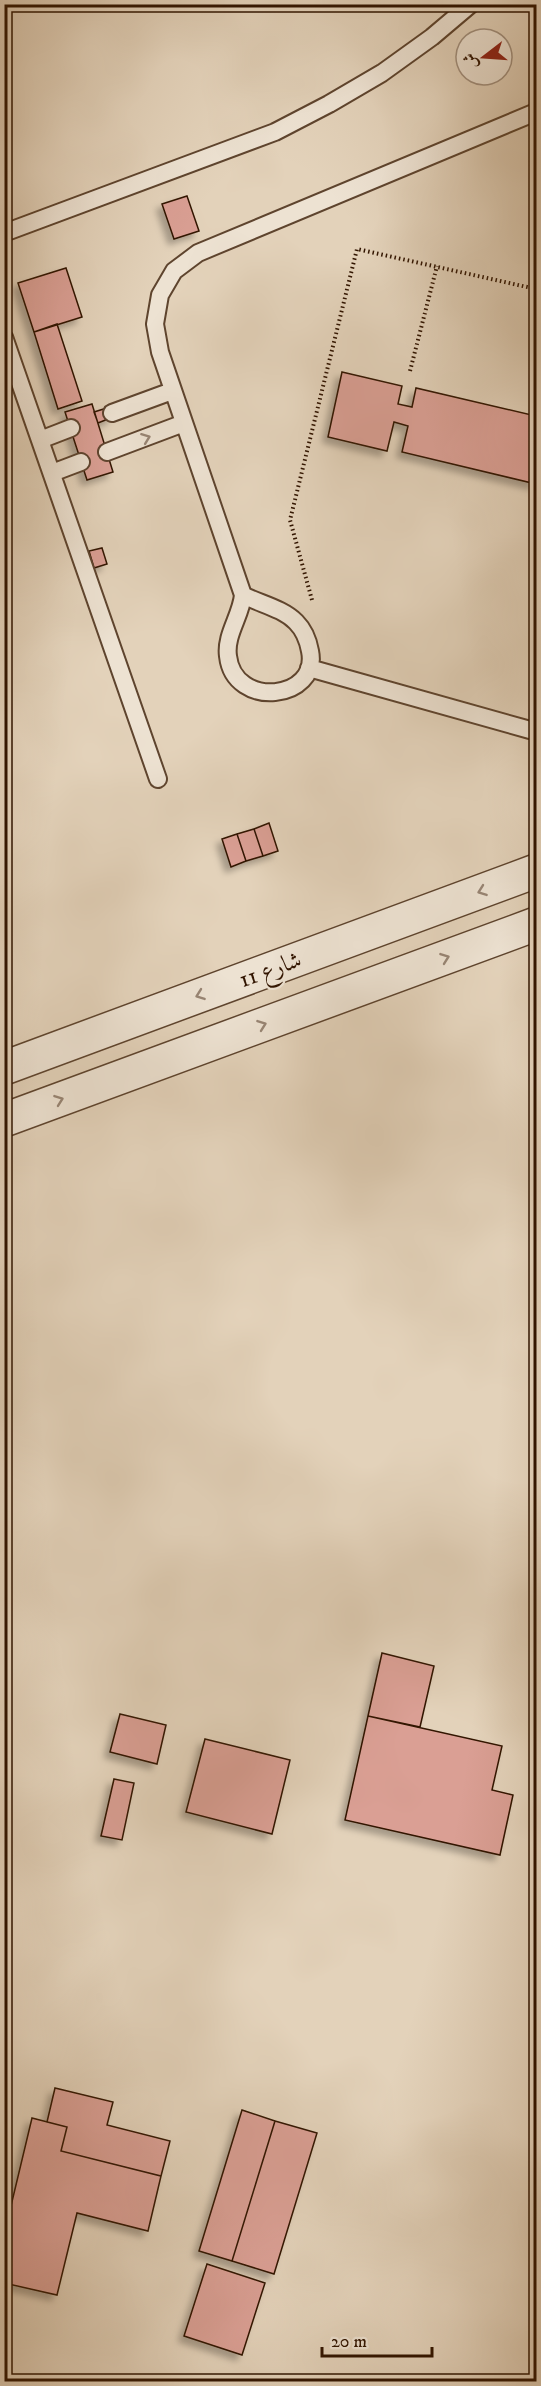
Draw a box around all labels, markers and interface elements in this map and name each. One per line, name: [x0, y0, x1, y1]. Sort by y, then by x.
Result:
north arrow: [454, 27, 514, 87]
text: ش: [459, 51, 482, 72]
one-way arrow: [140, 432, 151, 445]
one-way arrow: [477, 884, 487, 897]
street label: شارع 11: [235, 945, 307, 999]
one-way arrow: [439, 952, 450, 965]
one-way arrow: [196, 988, 206, 1001]
one-way arrow: [256, 1020, 267, 1033]
one-way arrow: [54, 1095, 64, 1108]
scale bar: [322, 2320, 432, 2358]
text: 20 m: [331, 2331, 367, 2353]

